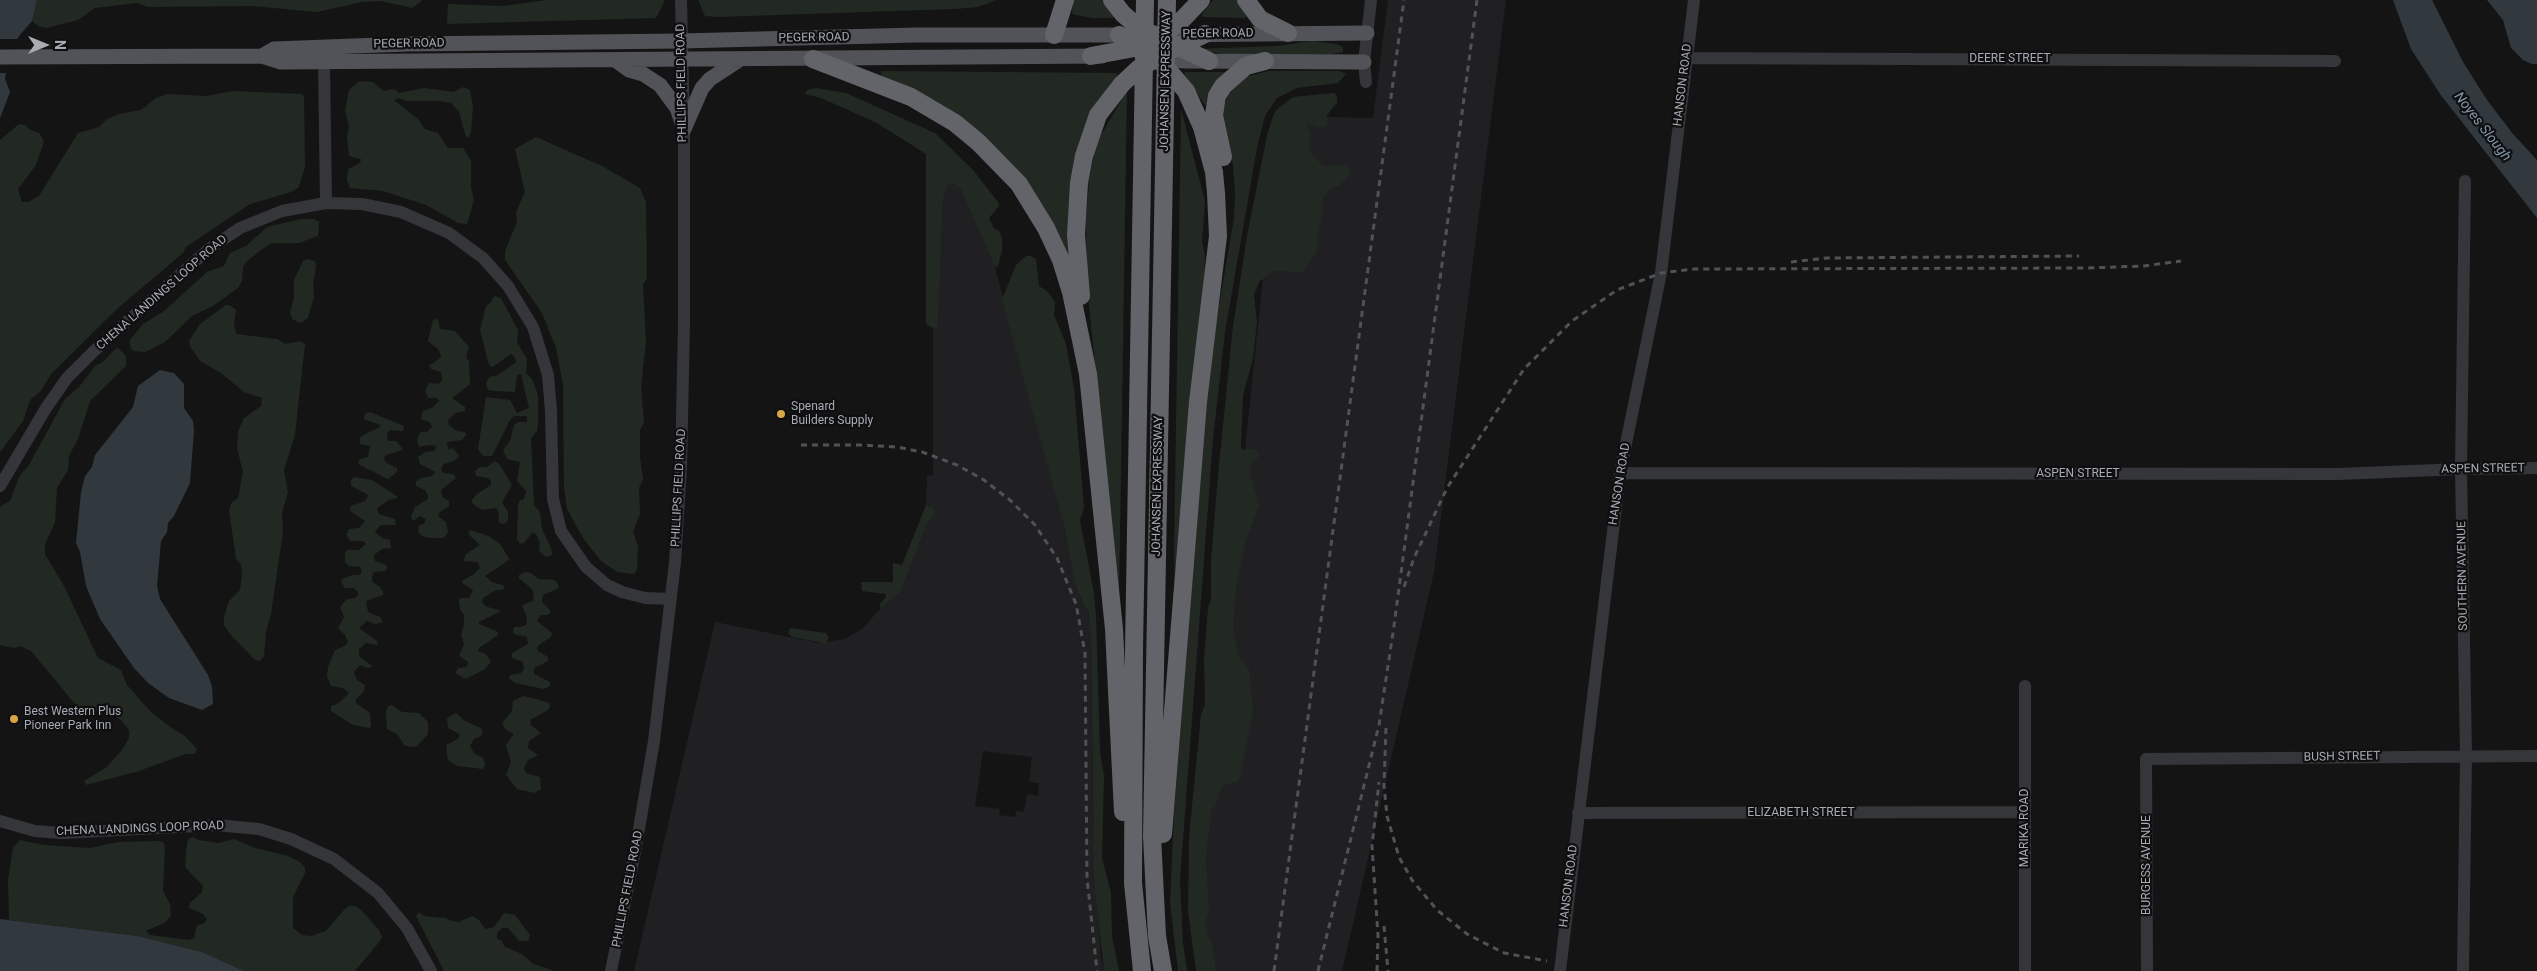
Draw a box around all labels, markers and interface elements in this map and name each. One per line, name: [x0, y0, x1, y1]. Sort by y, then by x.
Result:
street label: JOHANSEN EXPRESSWAY: [1158, 11, 1174, 151]
north arrow: [20, 20, 70, 70]
street label: PHILLIPS FIELD ROAD: [674, 24, 690, 142]
street label: PEGER ROAD: [1182, 26, 1254, 42]
street label: PEGER ROAD: [778, 30, 850, 46]
street label: PEGER ROAD: [373, 36, 445, 52]
text: N: [52, 40, 68, 50]
street label: HANSON ROAD: [1671, 43, 1695, 127]
street label: DEERE STREET: [1969, 52, 2051, 66]
water label: Noyes Slough: [2450, 89, 2514, 165]
street label: CHENA LANDINGS LOOP ROAD: [94, 232, 230, 354]
place label: Spenard Builders Supply: [791, 400, 873, 428]
marker: Spenard Builders Supply: [775, 408, 787, 420]
street label: JOHANSEN EXPRESSWAY: [1150, 416, 1166, 556]
street label: PHILLIPS FIELD ROAD: [669, 428, 689, 548]
street label: HANSON ROAD: [1606, 442, 1634, 526]
street label: ASPEN STREET: [2441, 461, 2525, 477]
street label: ASPEN STREET: [2036, 467, 2120, 481]
street label: SOUTHERN AVENUE: [2455, 521, 2471, 631]
place label: Best Western Plus Pioneer Park Inn: [24, 705, 121, 733]
marker: Best Western Plus Pioneer Park Inn: [8, 713, 20, 725]
street label: BUSH STREET: [2304, 749, 2380, 765]
street label: MARIKA ROAD: [2018, 789, 2032, 867]
street label: ELIZABETH STREET: [1747, 806, 1855, 820]
street label: BURGESS AVENUE: [2140, 815, 2154, 915]
street label: CHENA LANDINGS LOOP ROAD: [56, 819, 224, 839]
street label: PHILLIPS FIELD ROAD: [610, 829, 646, 949]
street label: HANSON ROAD: [1557, 844, 1581, 928]

